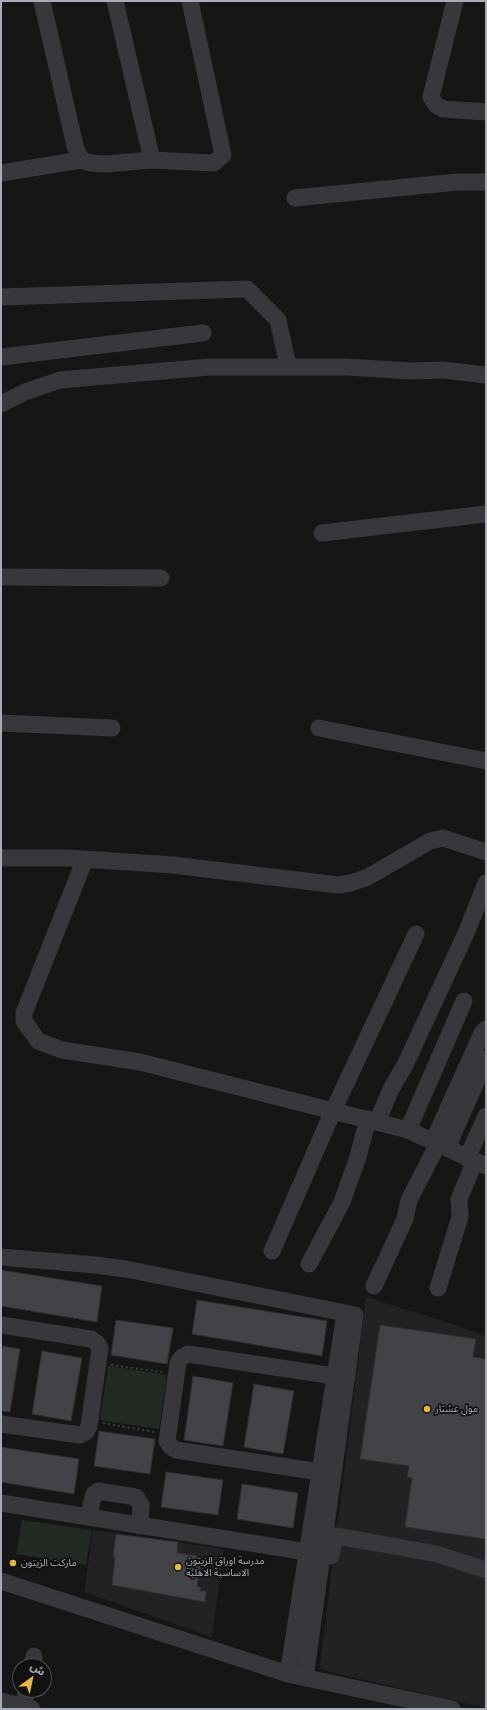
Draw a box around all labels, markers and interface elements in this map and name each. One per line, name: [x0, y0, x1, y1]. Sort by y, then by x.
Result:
place label: مول عشتار: [435, 1403, 478, 1415]
marker: مول عشتار: [422, 1404, 432, 1414]
place label: مدرسة اوراق الزيتون الاساسية الاهلية: [186, 1555, 265, 1578]
place label: ماركت الزيتون: [21, 1557, 77, 1569]
marker: ماركت الزيتون: [8, 1558, 18, 1568]
marker: مدرسة اوراق الزيتون الاساسية الاهلية: [173, 1562, 183, 1572]
north arrow: [12, 1658, 52, 1698]
text: ش: [28, 1659, 48, 1679]

